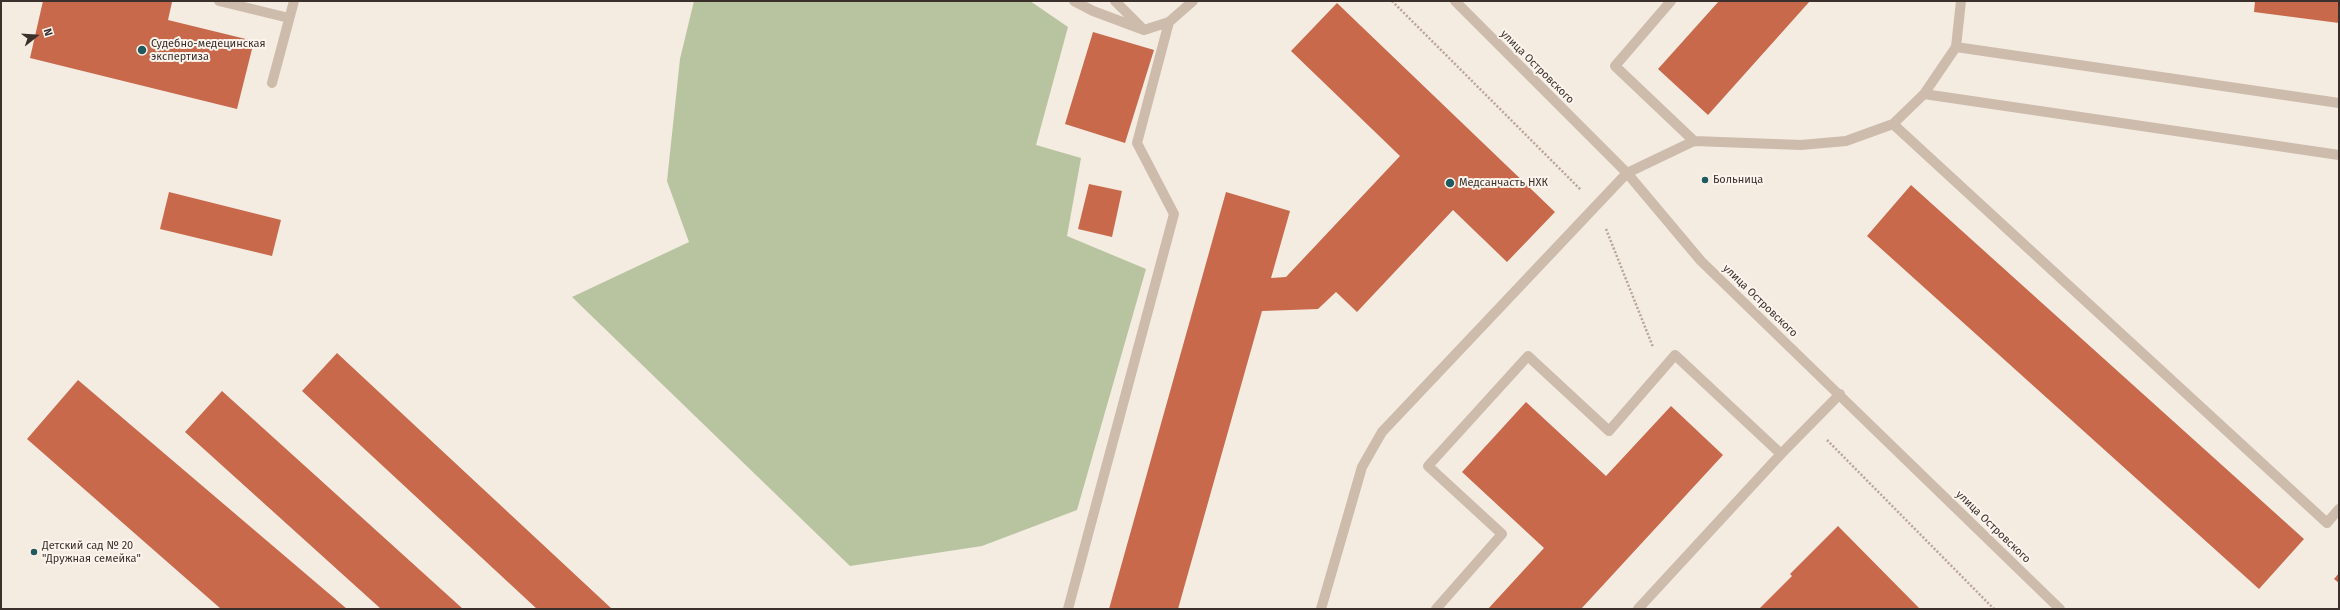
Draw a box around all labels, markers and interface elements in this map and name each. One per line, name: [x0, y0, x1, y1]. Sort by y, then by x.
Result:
north arrow: [16, 16, 56, 56]
text: N: [41, 27, 55, 38]
street label: улица Островского: [1497, 27, 1577, 107]
place label: Судебно-медецинская экспертиза: [151, 37, 266, 63]
marker: Судебно-медецинская экспертиза: [136, 44, 148, 56]
place label: Больница: [1713, 173, 1763, 187]
marker: Больница: [1700, 175, 1710, 185]
place label: Медсанчасть НХК: [1459, 176, 1548, 190]
marker: Медсанчасть НХК: [1444, 177, 1456, 189]
street label: улица Островского: [1720, 262, 1800, 340]
street label: улица Островского: [1953, 488, 2033, 566]
place label: Детский сад № 20 "Дружная семейка": [42, 539, 141, 565]
marker: Детский сад № 20 "Дружная семейка": [29, 547, 39, 557]

